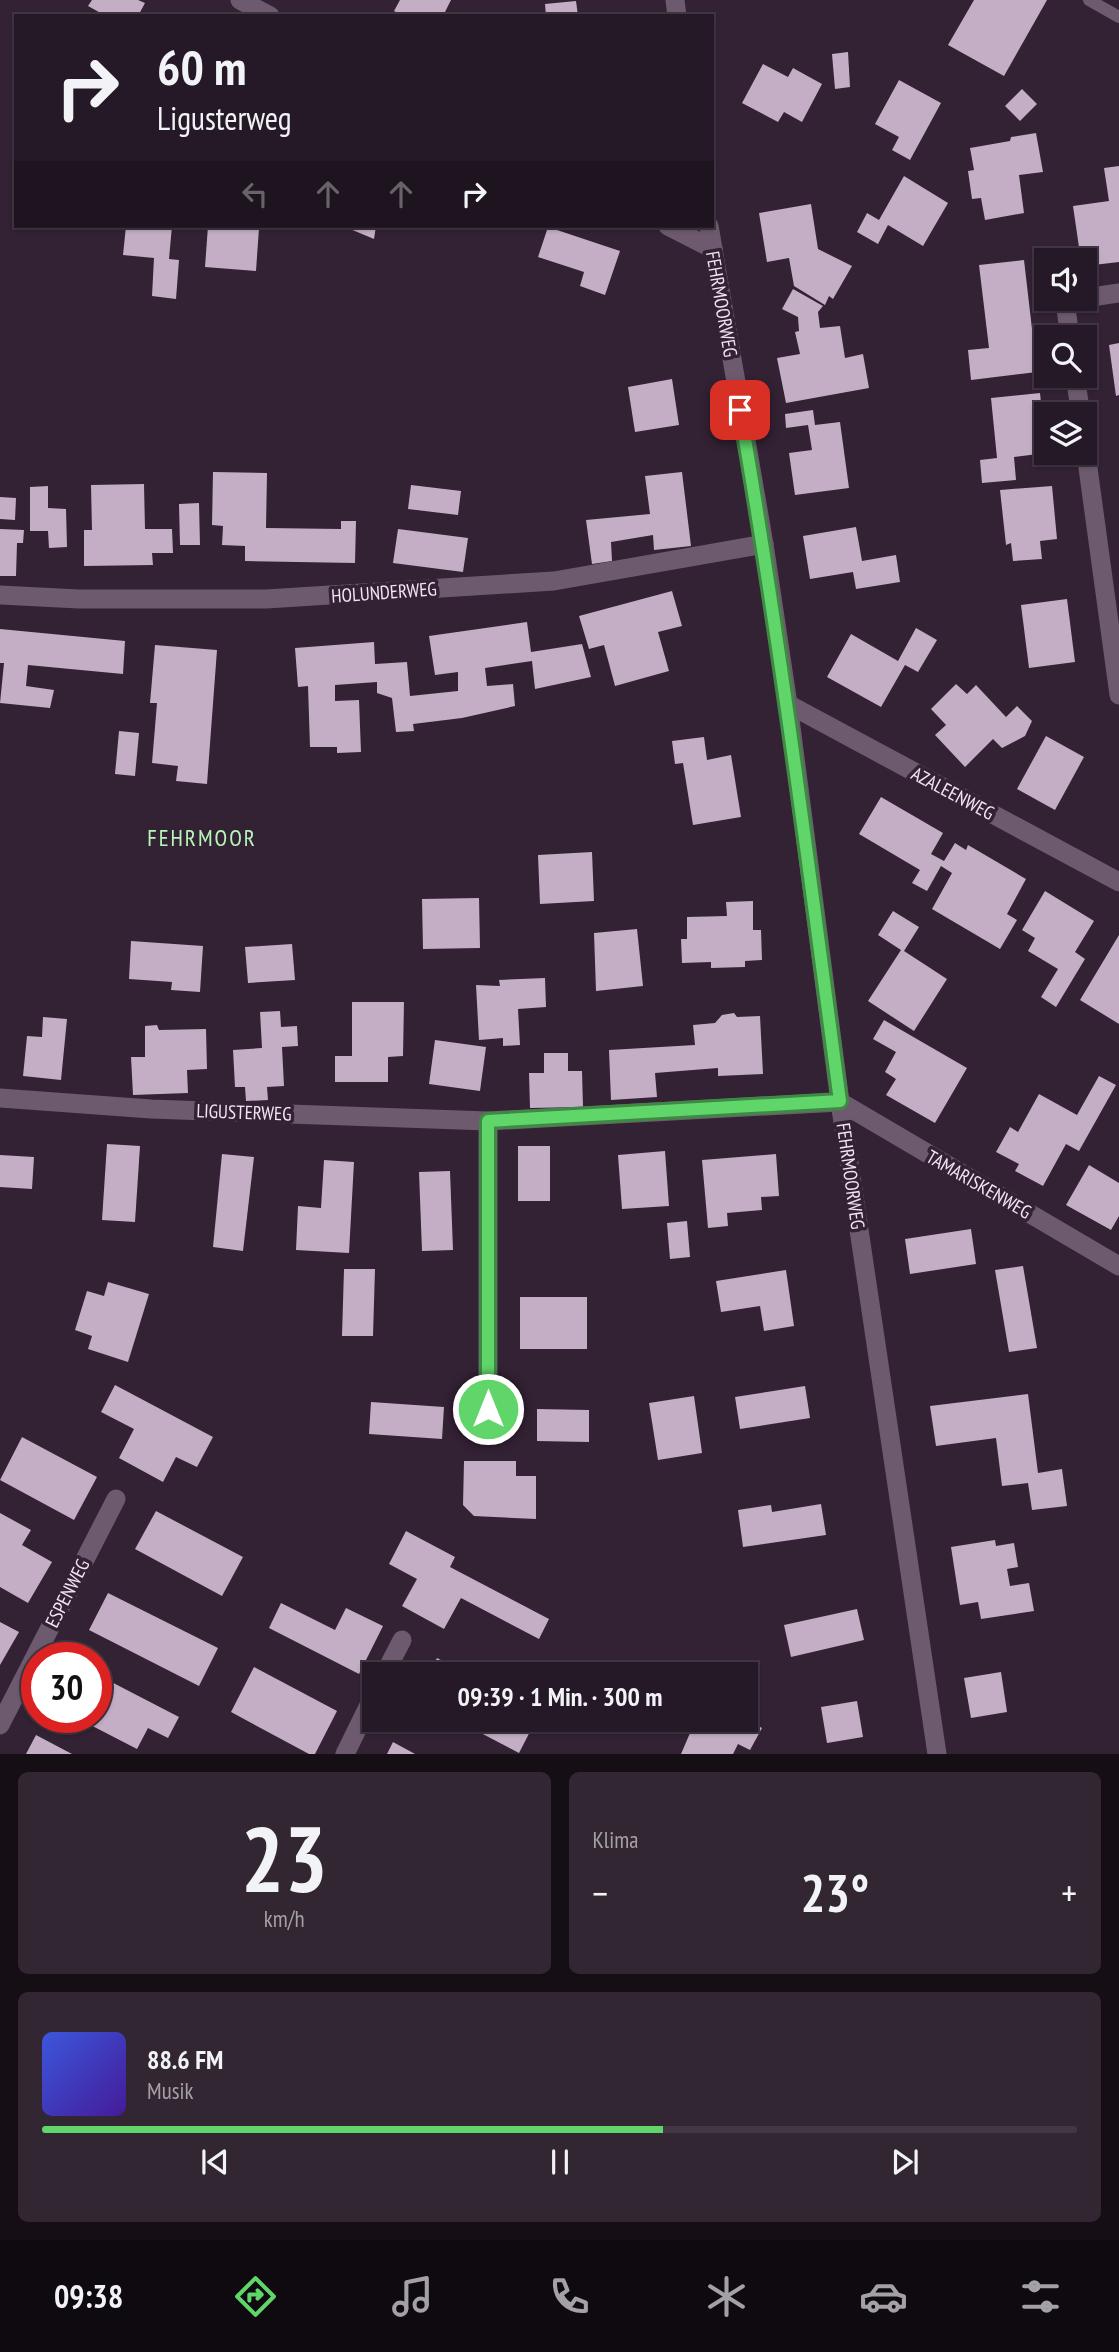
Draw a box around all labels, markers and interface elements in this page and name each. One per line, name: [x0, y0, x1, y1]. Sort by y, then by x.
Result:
text: 60 m: [157, 35, 246, 99]
icon: right: [42, 42, 133, 133]
text: Ligusterweg: [157, 97, 292, 139]
icon: left: [236, 175, 274, 213]
icon: ahead: [309, 175, 347, 213]
icon: ahead: [382, 175, 420, 213]
icon: right: [455, 175, 493, 213]
map controls: [1034, 248, 1097, 465]
button: sound: [1034, 248, 1097, 311]
street label: FEHRMOORWEG: [701, 249, 743, 359]
button: search: [1034, 325, 1097, 388]
pin: [710, 380, 770, 440]
icon: arrive: [721, 391, 759, 429]
button: layers: [1034, 402, 1097, 465]
street label: HOLUNDERWEG: [331, 576, 437, 608]
street label: AZALEENWEG: [907, 761, 999, 825]
district label: FEHRMOOR: [147, 823, 257, 852]
street label: LIGUSTERWEG: [196, 1098, 292, 1126]
street label: FEHRMOORWEG: [832, 1121, 870, 1231]
street label: TAMARISKENWEG: [922, 1144, 1036, 1224]
position arrow: [451, 1372, 525, 1446]
street label: ESPENWEG: [40, 1555, 94, 1631]
speed limit sign: 30: [21, 1642, 112, 1733]
text: 09:39 · 1 Min. · 300 m: [458, 1680, 662, 1713]
text: 23: [241, 1799, 328, 1917]
text: Klima: [593, 1825, 638, 1854]
text: 23°: [800, 1859, 869, 1926]
text: −: [593, 1868, 608, 1917]
text: +: [1061, 1868, 1077, 1917]
text: km/h: [264, 1904, 305, 1933]
text: 88.6 FM: [147, 2043, 223, 2076]
text: Musik: [147, 2076, 193, 2105]
icon: previous: [196, 2143, 234, 2181]
icon: pause: [541, 2143, 579, 2181]
icon: next: [886, 2143, 924, 2181]
icon: directions: [231, 2272, 280, 2321]
icon: music: [388, 2272, 437, 2321]
icon: phone: [545, 2272, 594, 2321]
icon: climate: [702, 2272, 751, 2321]
icon: car: [859, 2272, 908, 2321]
icon: filters: [1016, 2272, 1065, 2321]
text: 09:38: [54, 2275, 123, 2317]

